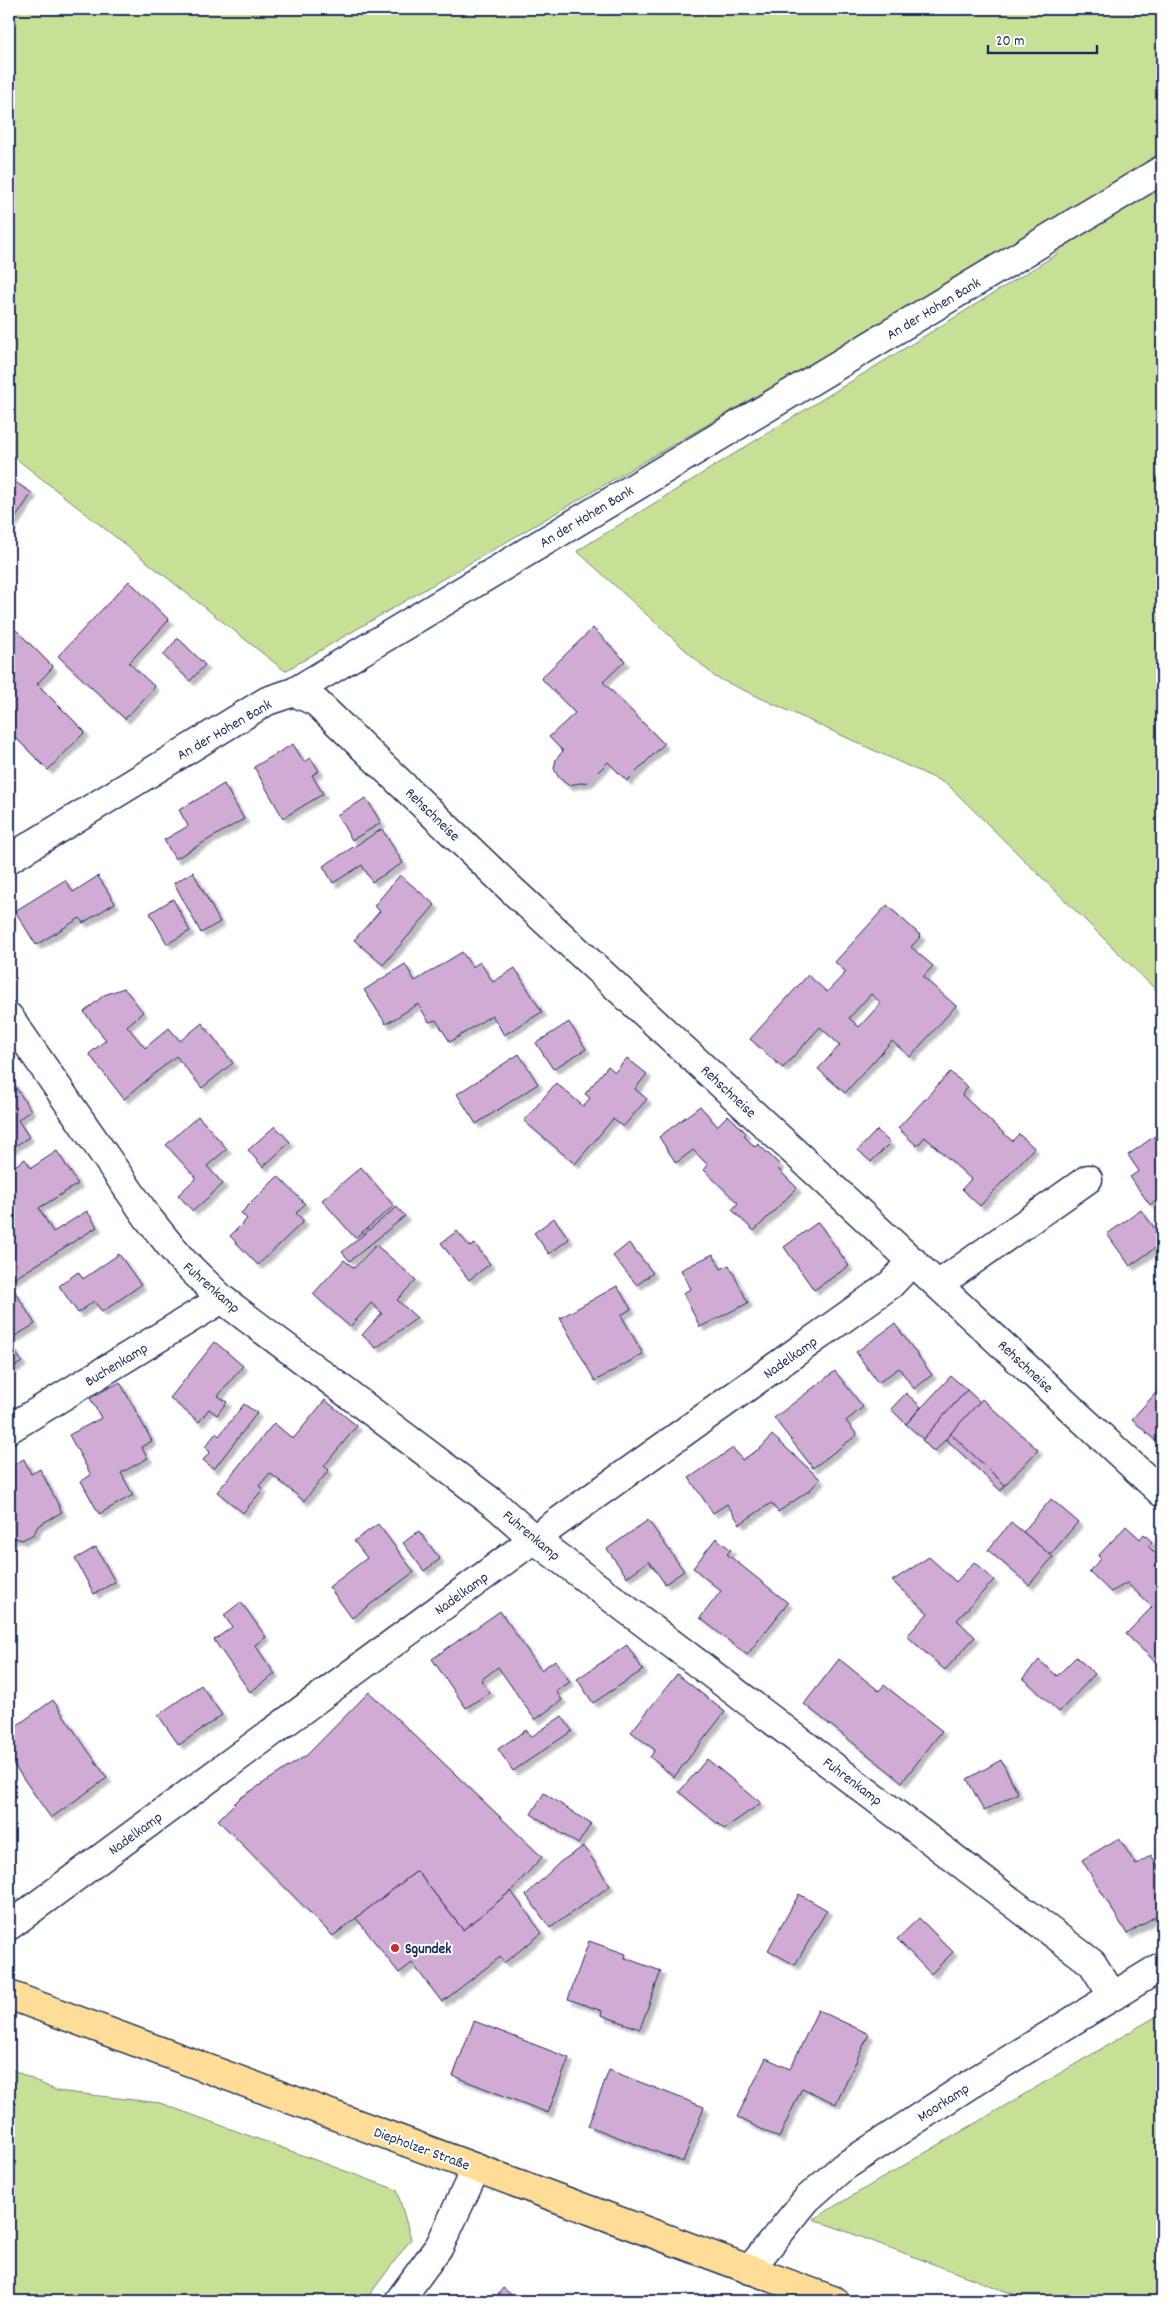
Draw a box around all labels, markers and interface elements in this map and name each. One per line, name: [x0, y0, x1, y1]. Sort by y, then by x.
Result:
scale bar: [988, 22, 1097, 54]
text: 20 m: [996, 31, 1024, 53]
street label: An der Hohen Bank: [883, 273, 985, 347]
street label: An der Hohen Bank: [536, 481, 638, 555]
street label: An der Hohen Bank: [173, 695, 277, 767]
street label: Rehschneise: [399, 783, 464, 848]
street label: Rehschneise: [695, 1061, 761, 1124]
street label: Fuhrenkamp: [177, 1257, 244, 1320]
street label: Nadelkamp: [759, 1332, 823, 1385]
street label: Rehschneise: [992, 1336, 1058, 1399]
street label: Buchenkamp: [81, 1338, 153, 1393]
street label: Fuhrenkamp: [497, 1506, 564, 1567]
street label: Nadelkamp: [431, 1567, 494, 1622]
street label: Fuhrenkamp: [817, 1753, 886, 1812]
street label: Nadelkamp: [105, 1807, 168, 1862]
place label: Sgundek: [405, 1939, 451, 1961]
marker: Sgundek: [389, 1942, 401, 1954]
street label: Moorkamp: [914, 2079, 975, 2129]
street label: Diepholzer Straße: [370, 2122, 473, 2178]

